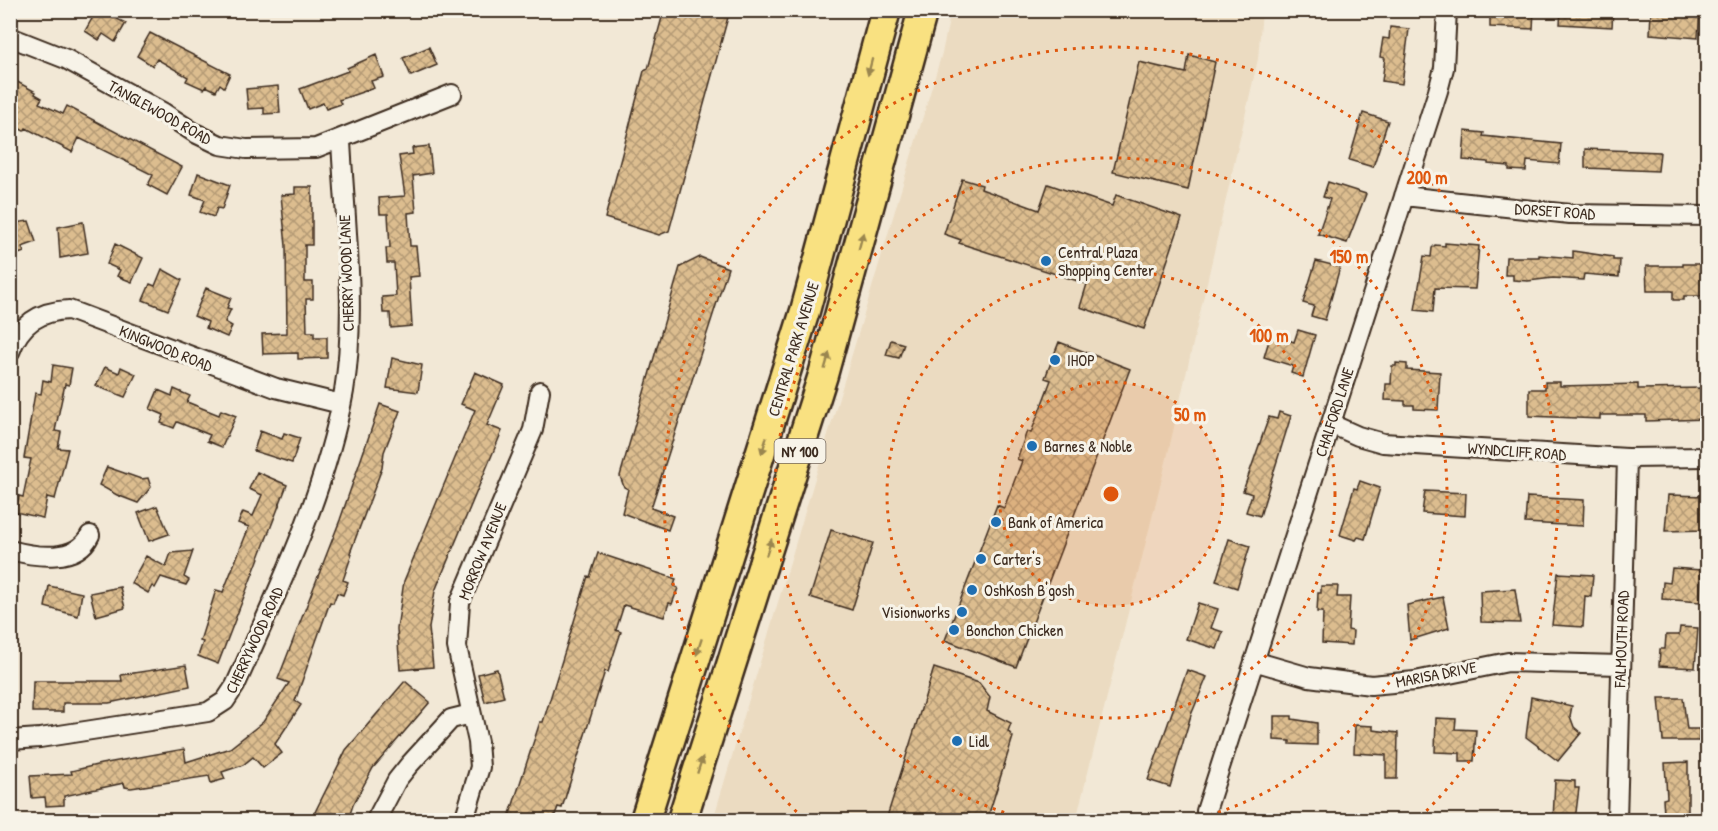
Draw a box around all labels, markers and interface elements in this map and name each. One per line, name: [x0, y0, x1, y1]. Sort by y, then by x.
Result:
one-way arrow: [865, 58, 875, 76]
street label: TANGLEWOOD ROAD: [104, 74, 216, 150]
text: 200 m: [1407, 165, 1447, 190]
street label: DORSET ROAD: [1514, 197, 1597, 225]
street label: CHERRY WOOD LANE: [333, 214, 359, 332]
one-way arrow: [857, 232, 866, 250]
place label: Central Plaza Shopping Center: [1058, 241, 1154, 281]
text: 150 m: [1330, 244, 1368, 269]
marker: Central Plaza Shopping Center: [1039, 254, 1053, 268]
street label: CENTRAL PARK AVENUE: [762, 279, 824, 419]
street label: KINGWOOD ROAD: [116, 319, 216, 377]
text: 100 m: [1249, 323, 1289, 348]
place label: IHOP: [1067, 349, 1095, 371]
one-way arrow: [823, 352, 832, 370]
marker: IHOP: [1048, 353, 1062, 367]
street label: CHALFORD LANE: [1309, 364, 1359, 460]
text: 50 m: [1174, 402, 1206, 427]
place label: Barnes & Noble: [1044, 435, 1133, 457]
one-way arrow: [759, 437, 768, 455]
street label: WYNDCLIFF ROAD: [1467, 437, 1567, 465]
road number: NY 100: [774, 439, 826, 463]
marker: Barnes & Noble: [1025, 439, 1039, 453]
centre of rings: [1101, 484, 1121, 504]
street label: MORROW AVENUE: [452, 499, 512, 603]
place label: Bank of America: [1008, 511, 1103, 533]
marker: Bank of America: [989, 515, 1003, 529]
one-way arrow: [765, 538, 774, 556]
place label: Carter's: [993, 548, 1041, 570]
marker: Carter's: [974, 552, 988, 566]
place label: OshKosh B'gosh: [984, 579, 1075, 601]
street label: CHERRYWOOD ROAD: [220, 583, 289, 697]
marker: OshKosh B'gosh: [965, 583, 979, 597]
street label: FALMOUTH ROAD: [1608, 590, 1634, 689]
place label: Visionworks: [881, 601, 950, 623]
marker: Visionworks: [955, 605, 969, 619]
place label: Bonchon Chicken: [966, 619, 1064, 641]
marker: Bonchon Chicken: [947, 623, 961, 637]
one-way arrow: [694, 638, 704, 656]
street label: MARISA DRIVE: [1394, 655, 1478, 693]
place label: Lidl: [969, 730, 990, 752]
marker: Lidl: [950, 734, 964, 748]
one-way arrow: [696, 756, 705, 774]

